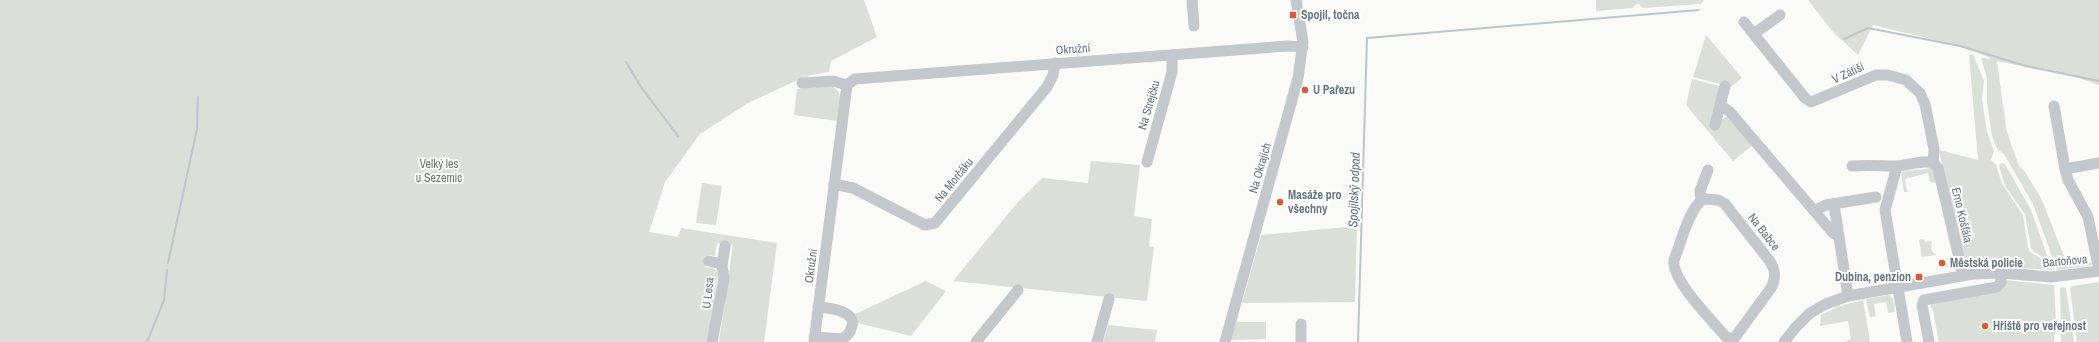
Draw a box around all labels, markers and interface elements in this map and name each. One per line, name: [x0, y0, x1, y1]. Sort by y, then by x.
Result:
place label: Spojil, točna: [1301, 7, 1360, 23]
marker: Spojil, točna: [1288, 10, 1298, 20]
street label: Okružní: [1055, 40, 1091, 58]
street label: V Zátiší: [1829, 59, 1867, 87]
street label: Na Strejčku: [1134, 78, 1164, 132]
place label: U Pařezu: [1313, 82, 1355, 98]
marker: U Pařezu: [1300, 85, 1310, 95]
street label: Na Okrajích: [1245, 141, 1275, 195]
water label: Spojilský odpad: [1344, 152, 1364, 228]
street label: Na Morčáku: [931, 154, 977, 206]
park label: Velký les u Sezemic: [416, 156, 462, 186]
street label: Erno Košťála: [1948, 186, 1976, 245]
place label: Masáže pro všechny: [1288, 187, 1342, 217]
marker: Masáže pro všechny: [1275, 197, 1285, 207]
street label: Na Babce: [1744, 210, 1784, 254]
street label: Okružní: [801, 248, 821, 284]
street label: Bartoňova: [2042, 251, 2089, 271]
place label: Městská policie: [1950, 255, 2023, 271]
marker: Městská policie: [1937, 258, 1947, 268]
place label: Dubina, penzion: [1835, 269, 1911, 285]
marker: Dubina, penzion: [1914, 272, 1924, 282]
street label: U Lesa: [698, 276, 718, 309]
place label: Hřiště pro veřejnost: [1993, 318, 2087, 334]
marker: Hřiště pro veřejnost: [1980, 321, 1990, 331]

